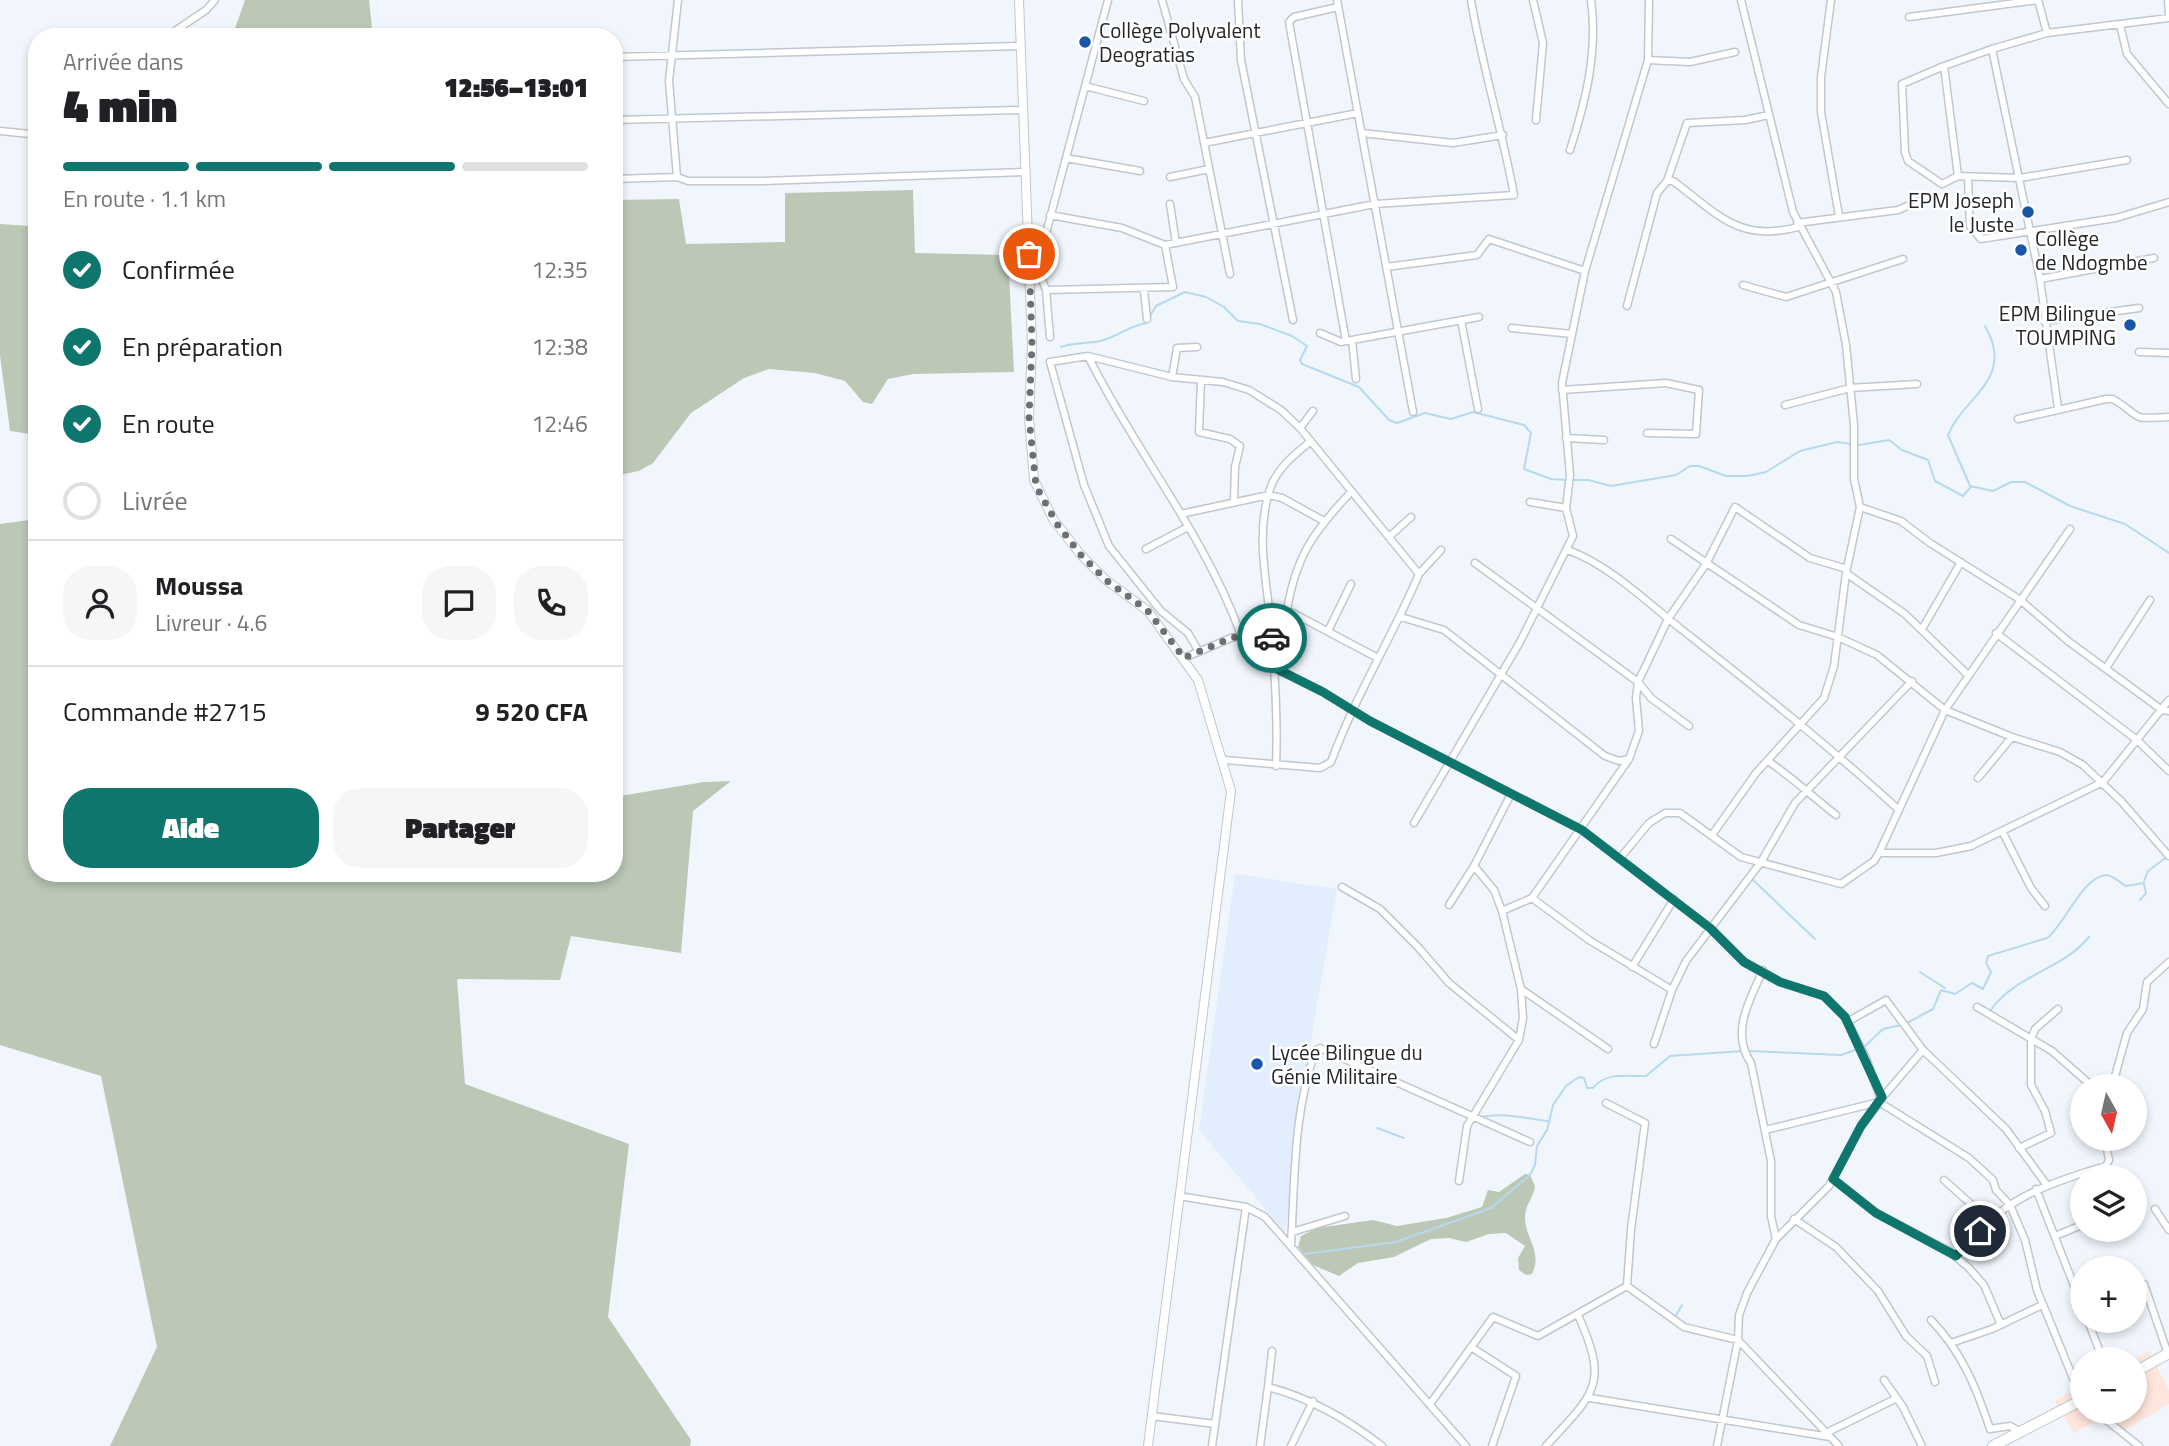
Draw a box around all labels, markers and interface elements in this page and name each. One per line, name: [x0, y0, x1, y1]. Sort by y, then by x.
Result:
place label: Collège Polyvalent Deogratias: [1099, 14, 1261, 70]
marker: Collège Polyvalent Deogratias: [1077, 34, 1093, 50]
text: Arrivée dans: [63, 44, 184, 79]
text: 12:56–13:01: [444, 68, 588, 107]
text: 4 min: [63, 70, 177, 140]
text: En route · 1.1 km: [63, 181, 226, 216]
place label: EPM Joseph le Juste: [1908, 184, 2014, 240]
marker: EPM Joseph le Juste: [2020, 204, 2036, 220]
place label: Collège de Ndogmbe: [2035, 222, 2148, 278]
pin: [999, 224, 1059, 284]
icon: bag: [1010, 235, 1048, 273]
marker: Collège de Ndogmbe: [2013, 242, 2029, 258]
text: Confirmée: [122, 250, 235, 289]
icon: check: [63, 251, 101, 289]
text: 12:35: [531, 252, 588, 287]
place label: EPM Bilingue TOUMPING: [1999, 297, 2116, 353]
marker: EPM Bilingue TOUMPING: [2122, 317, 2138, 333]
text: En préparation: [122, 327, 283, 366]
icon: check: [63, 328, 101, 366]
text: 12:38: [531, 329, 588, 364]
text: En route: [122, 404, 215, 443]
icon: check: [63, 405, 101, 443]
text: 12:46: [531, 406, 588, 441]
text: Livrée: [122, 481, 188, 520]
button: person: [63, 566, 137, 640]
text: Moussa: [155, 566, 243, 605]
button: chat: [422, 566, 496, 640]
button: phone: [514, 566, 588, 640]
courier: [1237, 603, 1307, 673]
text: Livreur · 4.6: [155, 605, 267, 640]
icon: car: [1253, 619, 1291, 657]
text: Commande #2715: [63, 692, 266, 731]
text: 9 520 CFA: [475, 692, 588, 731]
button: Aide: [63, 788, 319, 868]
button: Partager: [333, 788, 588, 868]
place label: Lycée Bilingue du Génie Militaire: [1271, 1036, 1423, 1092]
marker: Lycée Bilingue du Génie Militaire: [1249, 1056, 1265, 1072]
north arrow: [2070, 1074, 2147, 1152]
map controls: [2070, 1074, 2147, 1424]
button: layers: [2070, 1165, 2147, 1242]
pin: [1950, 1201, 2010, 1261]
icon: home: [1961, 1212, 1999, 1250]
button: +: [2070, 1256, 2147, 1333]
button: −: [2070, 1347, 2147, 1424]

